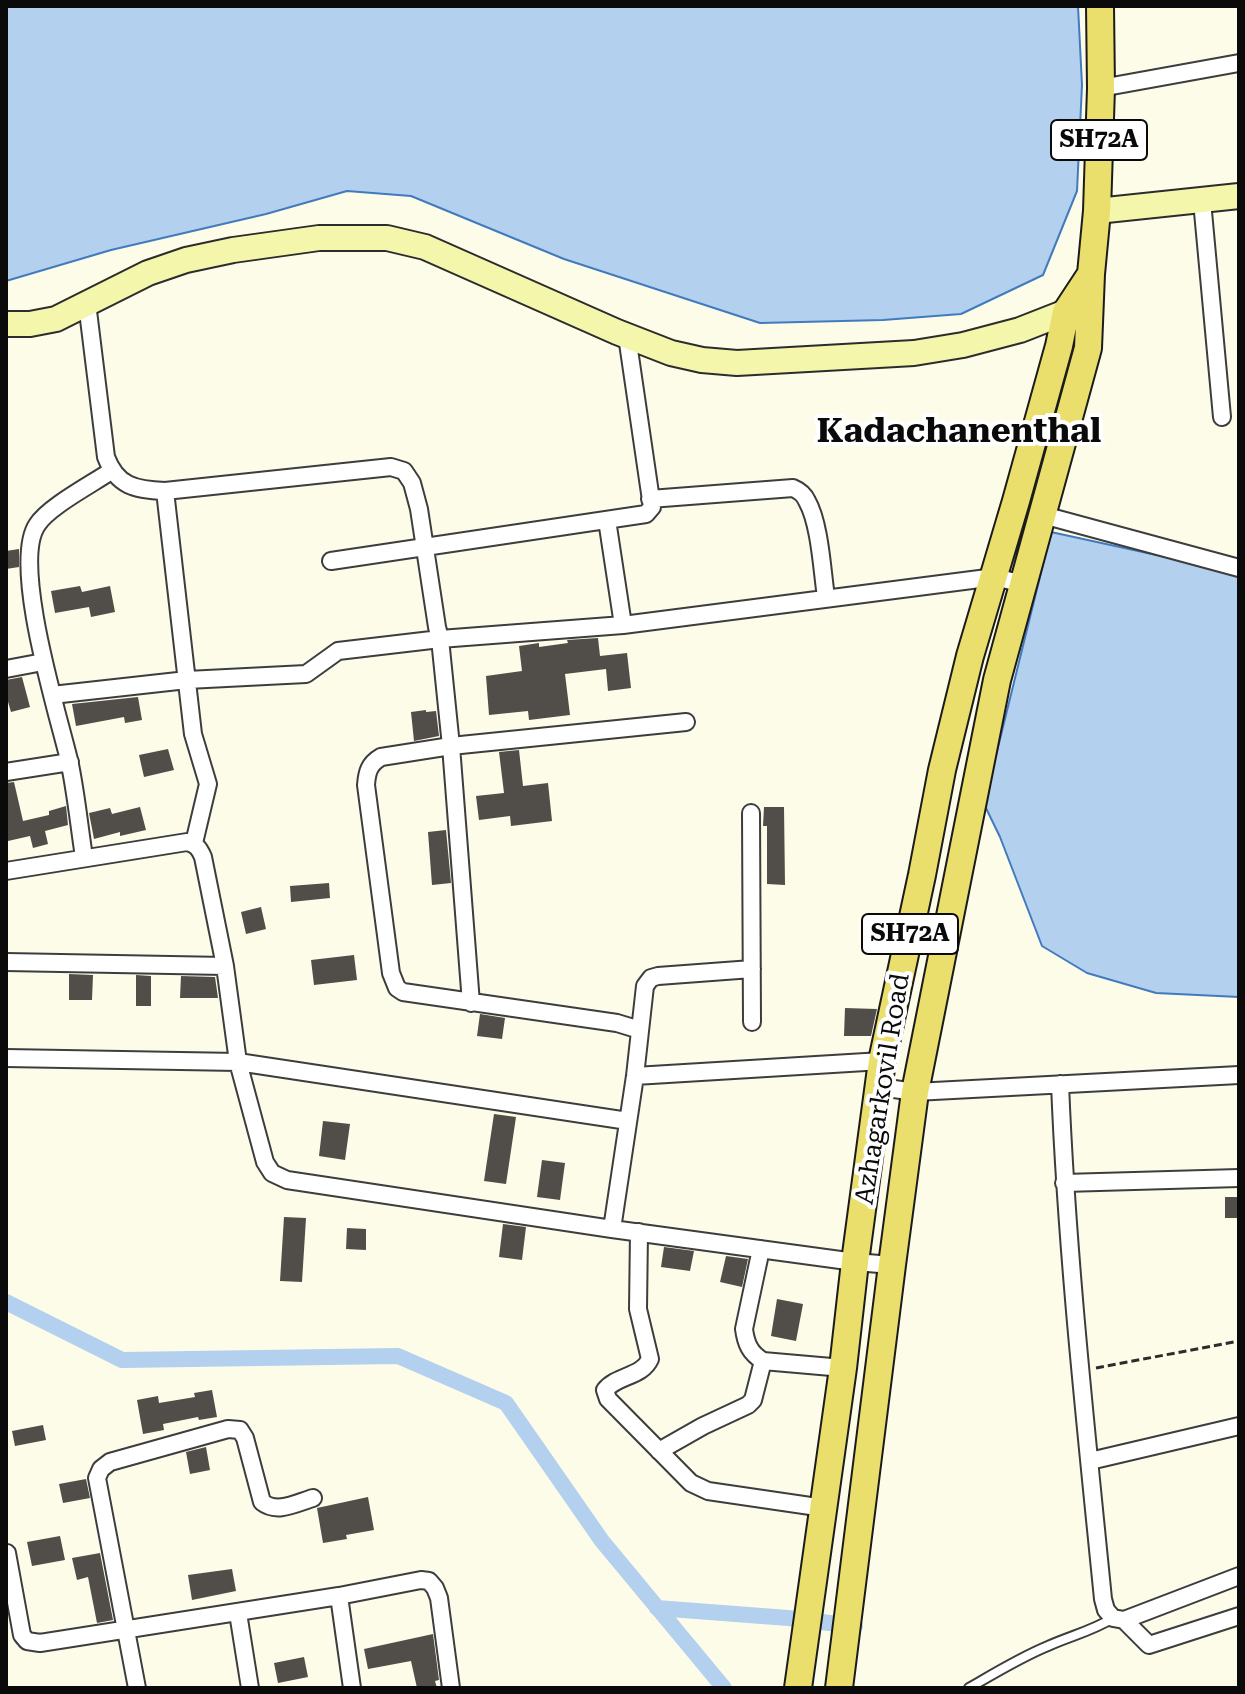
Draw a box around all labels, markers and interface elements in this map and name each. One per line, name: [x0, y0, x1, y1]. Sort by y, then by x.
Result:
road number: SH72A: [1051, 120, 1147, 160]
district label: Kadachanenthal: [817, 412, 1101, 452]
road number: SH72A: [862, 914, 958, 954]
street label: Azhagarkovil Road: [849, 971, 917, 1207]

